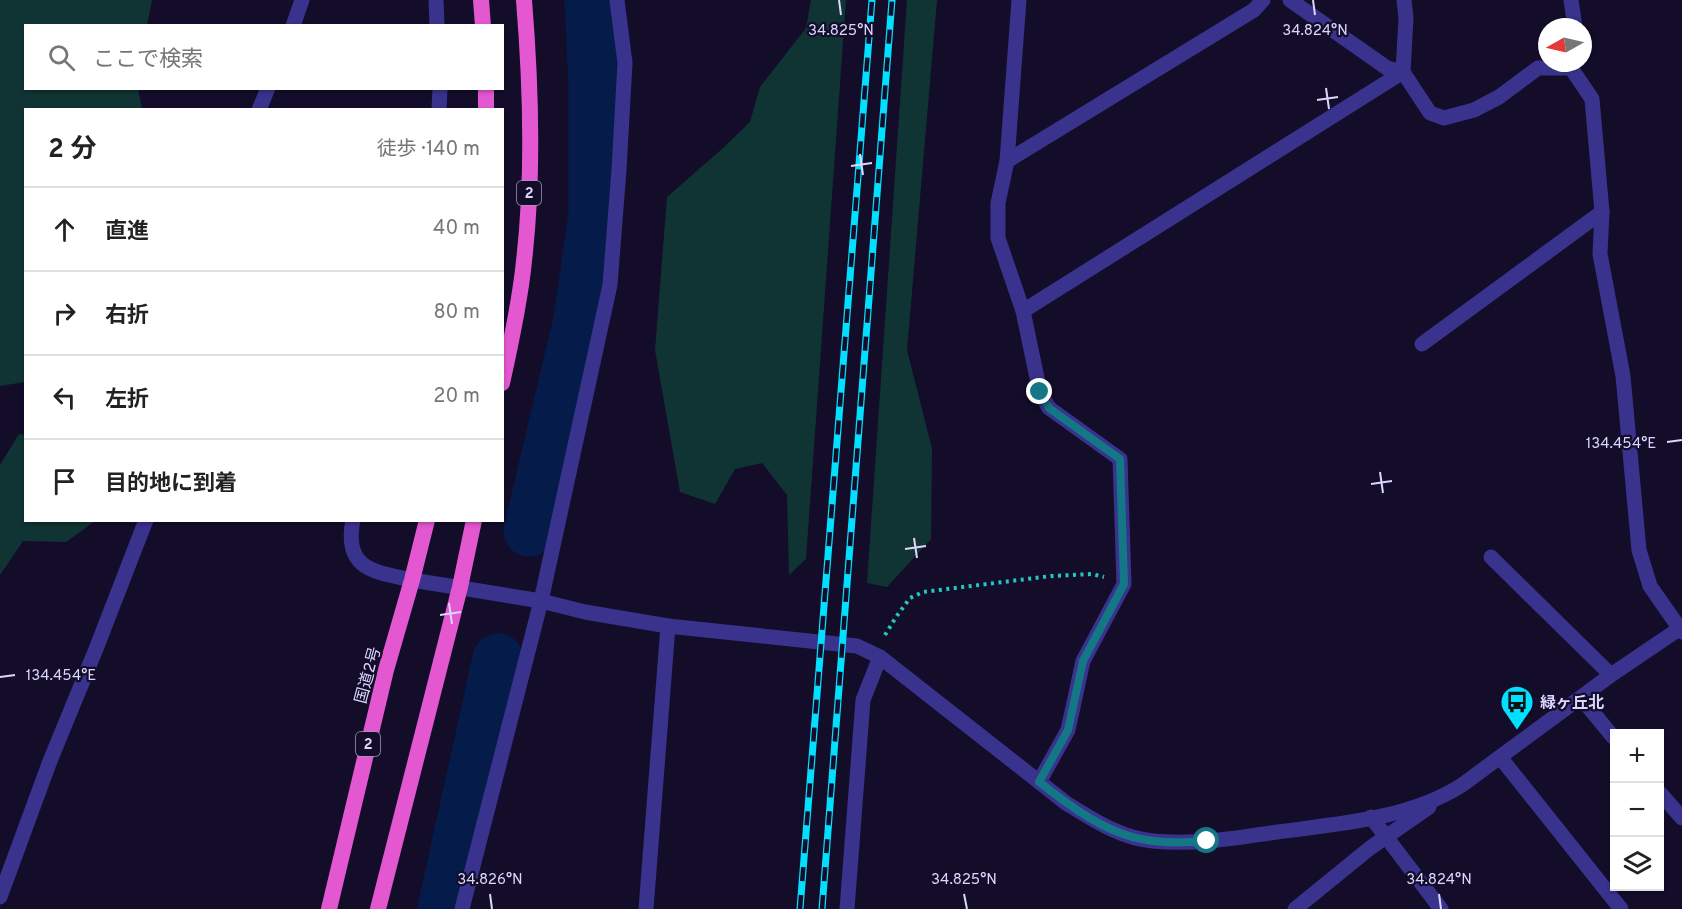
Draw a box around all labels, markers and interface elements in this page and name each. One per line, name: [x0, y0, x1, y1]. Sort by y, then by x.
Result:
north arrow: [1538, 18, 1592, 72]
text: 34.825°N: [808, 22, 874, 41]
text: 34.824°N: [1282, 22, 1348, 41]
search box: [24, 24, 504, 90]
icon: search: [45, 41, 78, 74]
text: ここで検索: [93, 47, 203, 74]
text: 2 分: [48, 134, 96, 167]
text: 徒歩 · 140 m: [377, 137, 480, 163]
road number: 2: [517, 181, 541, 205]
icon: ahead: [48, 213, 81, 246]
text: 40 m: [433, 216, 480, 242]
text: 直進: [105, 219, 149, 246]
icon: right: [48, 297, 81, 330]
text: 80 m: [434, 300, 480, 326]
text: 右折: [105, 303, 149, 330]
route end: [1026, 378, 1052, 404]
icon: left: [48, 381, 81, 414]
text: 20 m: [433, 384, 480, 410]
text: 左折: [105, 387, 149, 414]
text: 134.454°E: [1586, 435, 1656, 454]
icon: arrive: [48, 465, 81, 498]
text: 目的地に到着: [105, 471, 237, 498]
street label: 国道2号: [352, 645, 386, 706]
text: 134.454°E: [26, 667, 96, 686]
bus stop icon: 緑ヶ丘北: [1499, 684, 1535, 731]
place label: 緑ヶ丘北: [1540, 694, 1604, 714]
map controls: [1610, 729, 1664, 891]
button: +: [1610, 729, 1664, 783]
road number: 2: [356, 732, 380, 756]
button: −: [1610, 783, 1664, 837]
route start: [1193, 827, 1219, 853]
button: layers: [1610, 837, 1664, 891]
text: 34.826°N: [457, 871, 523, 890]
text: 34.825°N: [931, 871, 997, 890]
text: 34.824°N: [1406, 871, 1472, 890]

